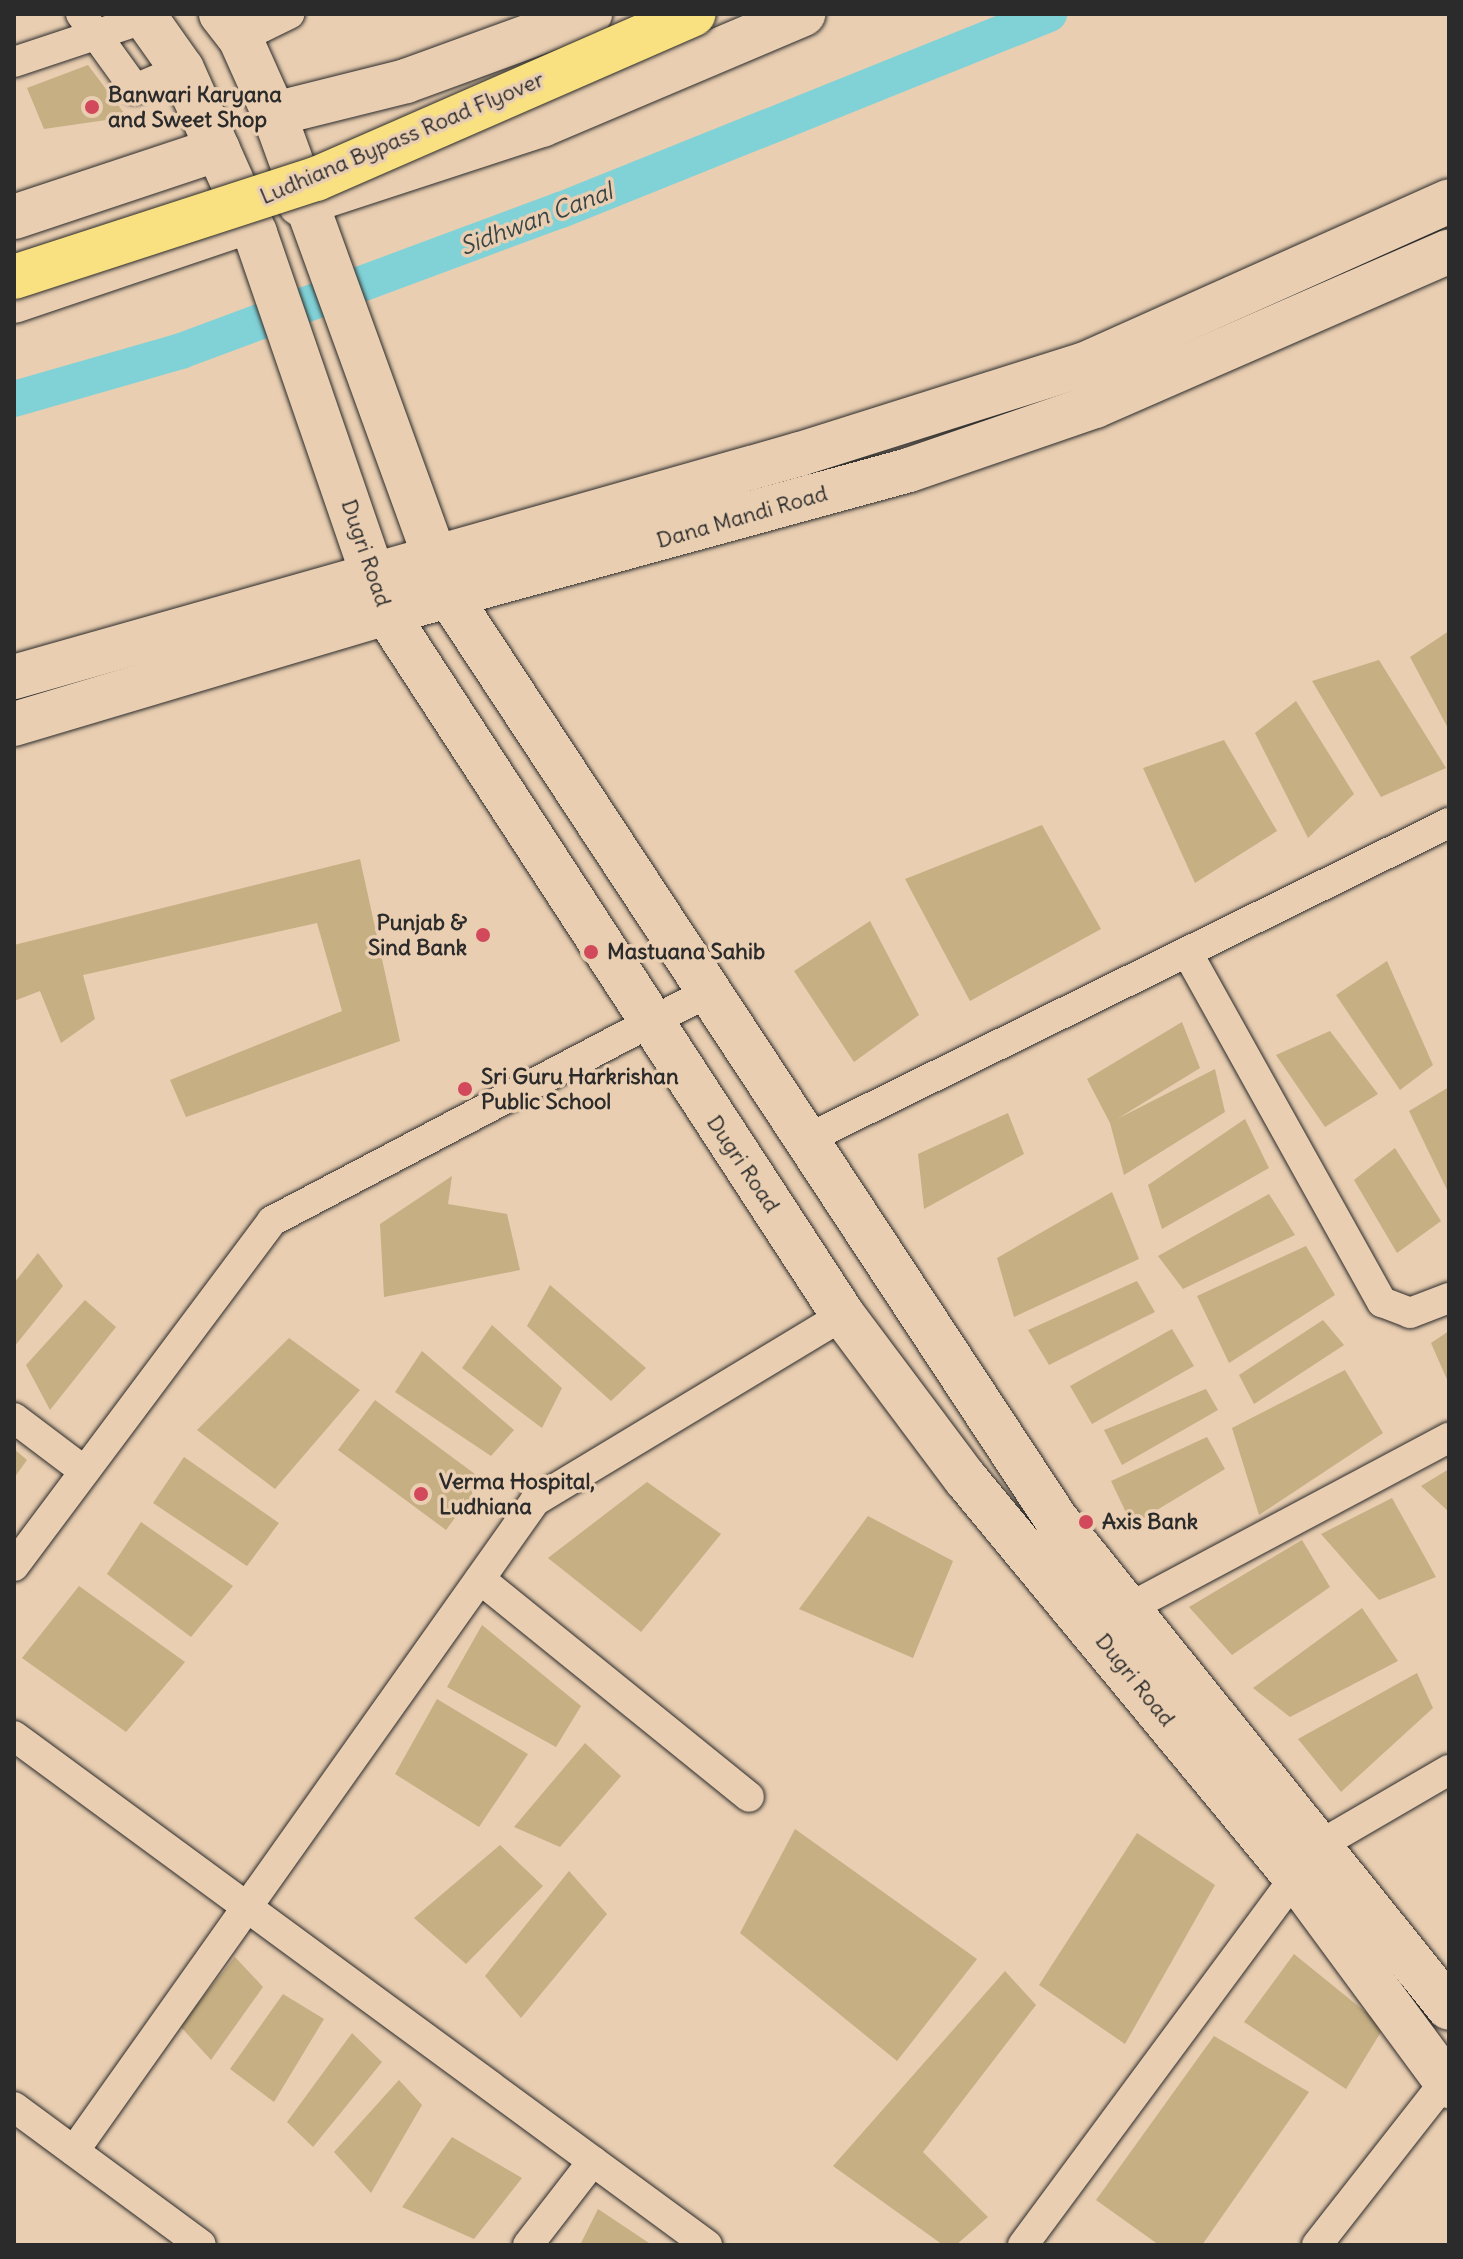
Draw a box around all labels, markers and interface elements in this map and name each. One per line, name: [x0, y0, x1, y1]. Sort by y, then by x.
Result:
street label: Ludhiana Bypass Road Flyover: [256, 66, 548, 210]
place label: Banwari Karyana and Sweet Shop: [108, 81, 282, 132]
marker: Banwari Karyana and Sweet Shop: [83, 98, 101, 116]
water label: Sidhwan Canal: [456, 177, 616, 261]
street label: Dana Mandi Road: [654, 480, 830, 554]
street label: Dugri Road: [335, 496, 397, 610]
place label: Punjab & Sind Bank: [368, 909, 467, 960]
marker: Punjab & Sind Bank: [474, 926, 492, 944]
place label: Mastuana Sahib: [607, 939, 765, 965]
marker: Mastuana Sahib: [582, 943, 600, 961]
place label: Sri Guru Harkrishan Public School: [481, 1063, 679, 1114]
marker: Sri Guru Harkrishan Public School: [456, 1080, 474, 1098]
street label: Dugri Road: [701, 1110, 785, 1218]
place label: Verma Hospital, Ludhiana: [439, 1468, 595, 1520]
marker: Verma Hospital, Ludhiana: [410, 1483, 432, 1505]
place label: Axis Bank: [1102, 1509, 1198, 1535]
marker: Axis Bank: [1077, 1513, 1095, 1531]
street label: Dugri Road: [1090, 1628, 1180, 1732]

